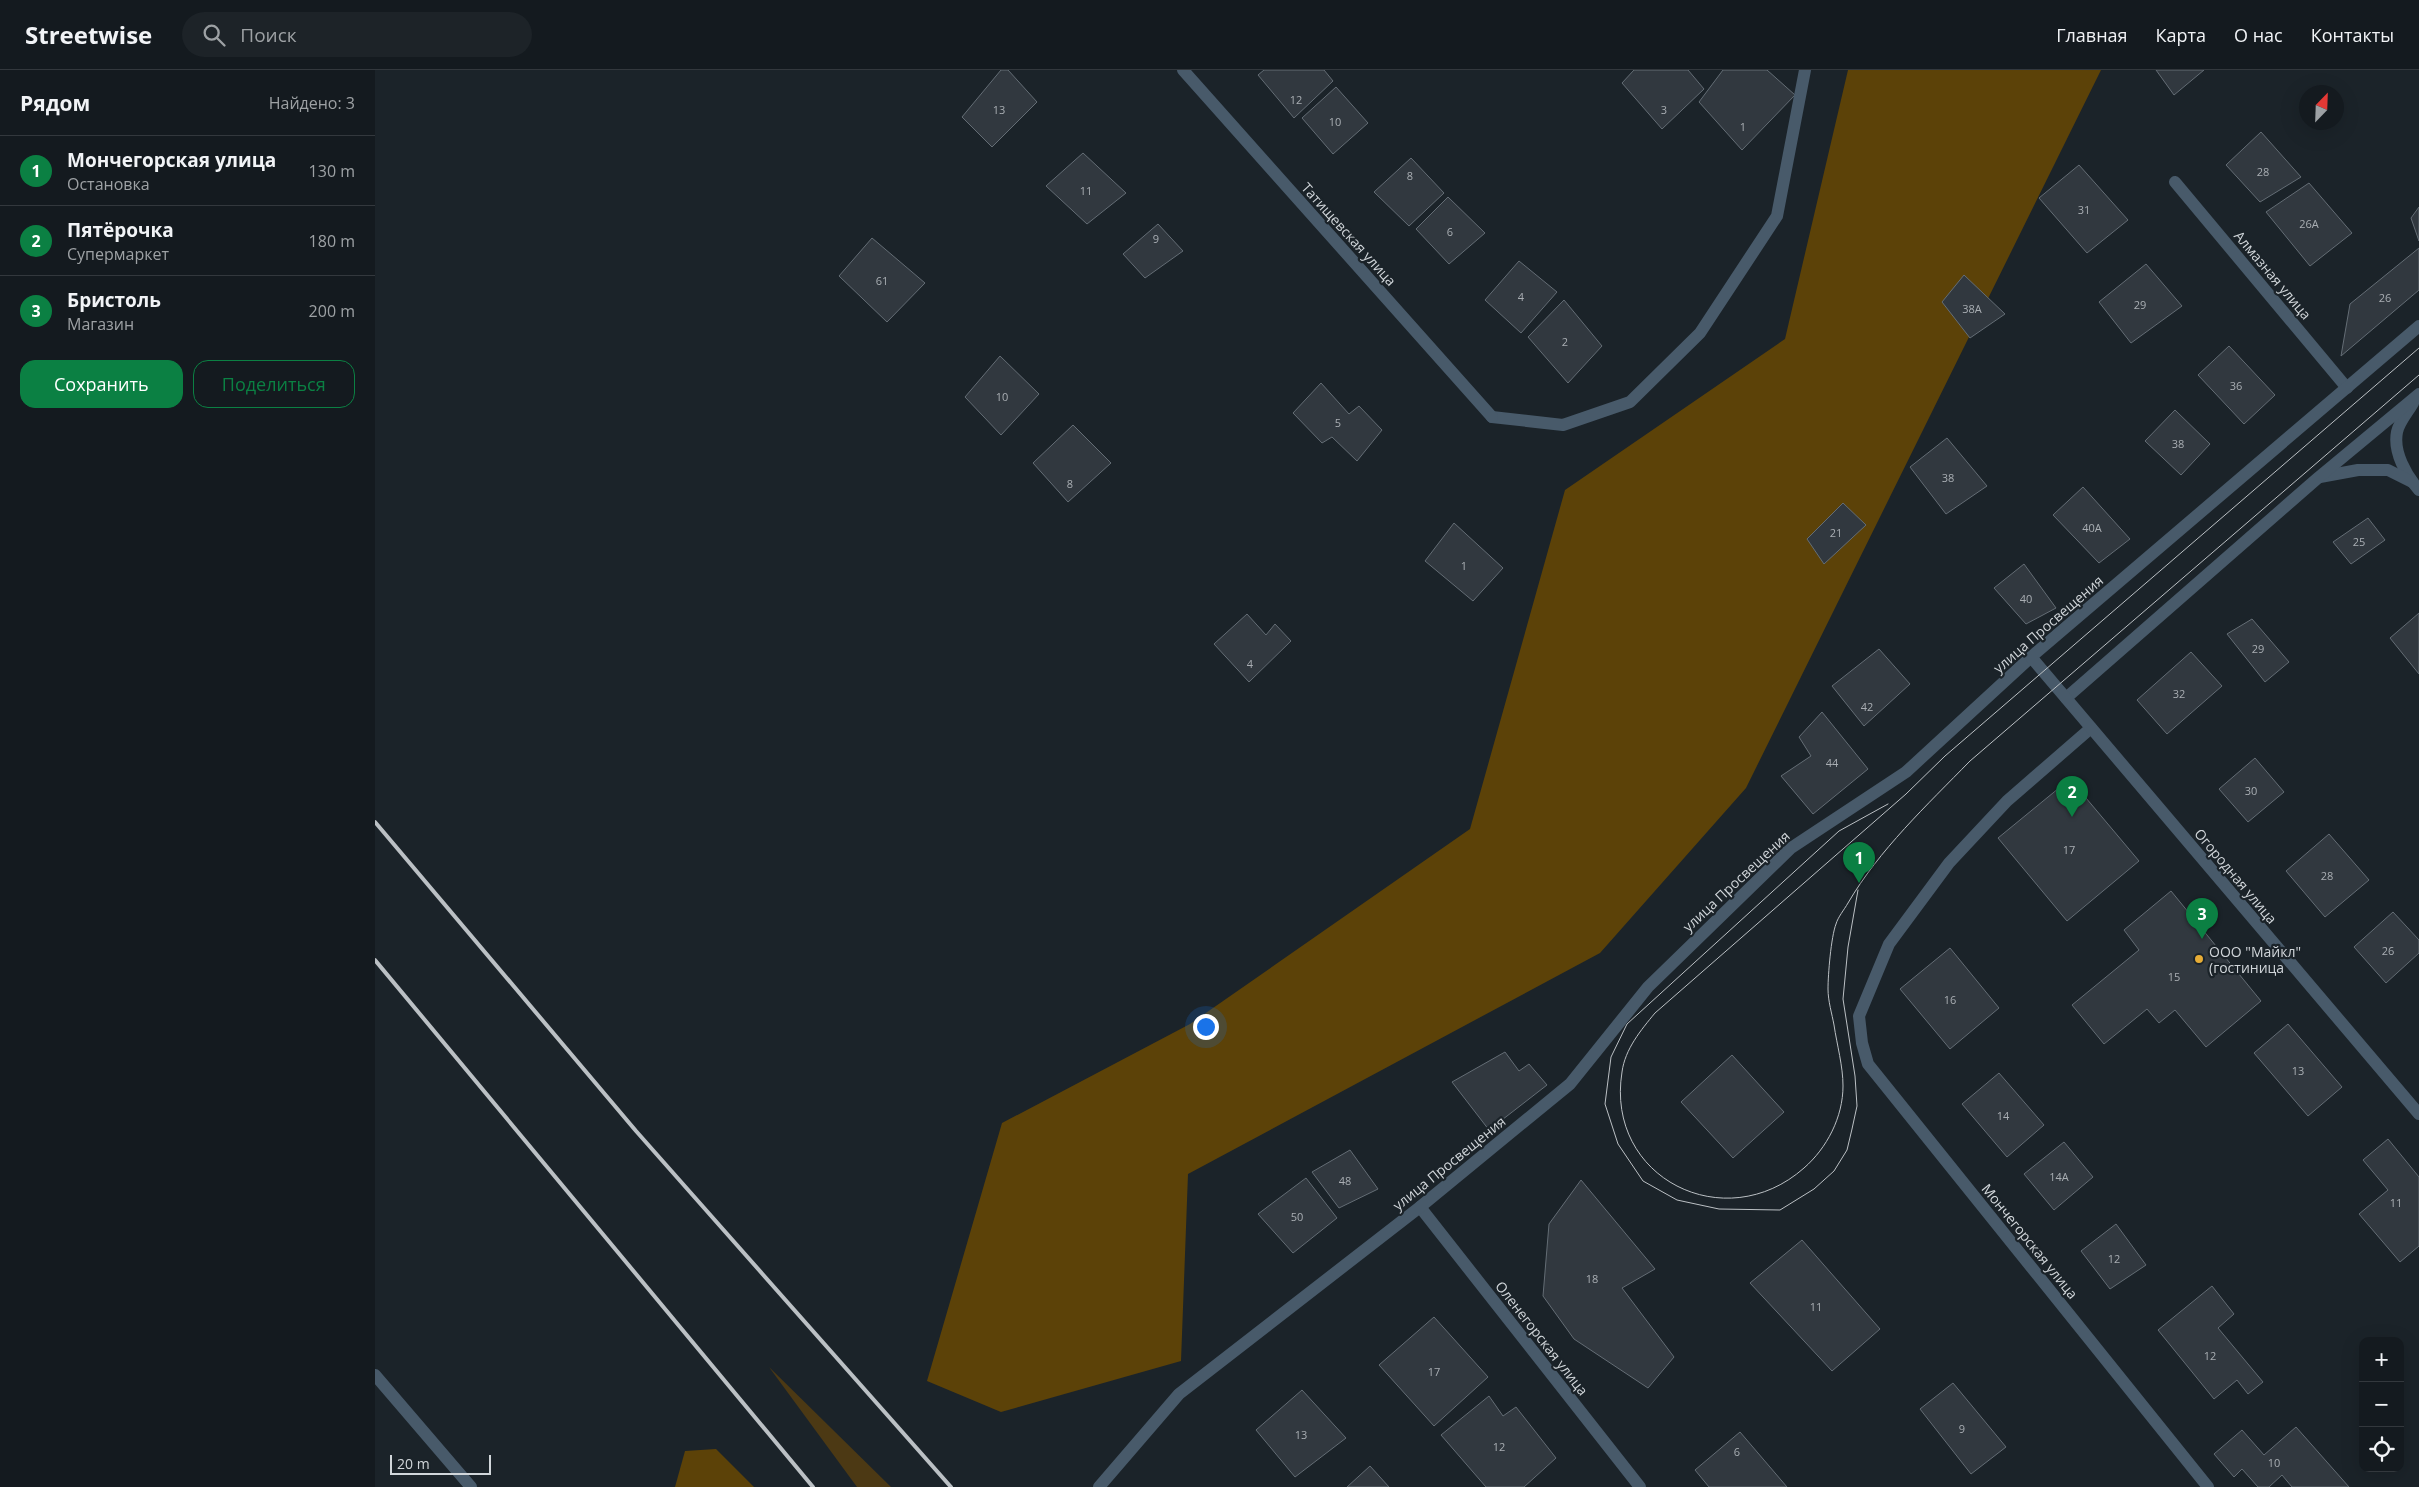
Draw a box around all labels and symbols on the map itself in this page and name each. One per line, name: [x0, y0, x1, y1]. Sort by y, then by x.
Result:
north arrow: [2299, 85, 2344, 130]
house number: 12: [1290, 92, 1302, 107]
house number: 13: [993, 102, 1005, 117]
house number: 3: [1661, 102, 1667, 117]
house number: 10: [1329, 114, 1341, 129]
house number: 1: [1740, 119, 1746, 134]
house number: 28: [2257, 164, 2269, 179]
house number: 8: [1407, 168, 1413, 183]
street label: Татищевская улица: [1297, 178, 1401, 290]
house number: 11: [1080, 183, 1092, 198]
house number: 31: [2078, 202, 2090, 217]
house number: 26А: [2299, 216, 2319, 231]
house number: 6: [1447, 224, 1453, 239]
street label: Алмазная улица: [2230, 227, 2316, 323]
house number: 9: [1153, 231, 1159, 246]
house number: 61: [876, 273, 888, 288]
house number: 4: [1518, 289, 1525, 304]
house number: 26: [2379, 290, 2391, 305]
house number: 29: [2134, 297, 2146, 312]
house number: 38А: [1962, 301, 1982, 316]
house number: 2: [1562, 334, 1568, 349]
house number: 36: [2230, 378, 2242, 393]
house number: 10: [996, 389, 1008, 404]
house number: 5: [1335, 415, 1341, 430]
house number: 38: [2172, 436, 2184, 451]
house number: 38: [1942, 470, 1954, 485]
house number: 8: [1067, 476, 1073, 491]
house number: 40А: [2082, 520, 2102, 535]
house number: 21: [1830, 525, 1842, 540]
house number: 25: [2353, 534, 2365, 549]
house number: 1: [1461, 558, 1467, 573]
street label: улица Просвещения: [1989, 571, 2107, 677]
house number: 40: [2020, 591, 2032, 606]
house number: 29: [2252, 641, 2264, 656]
house number: 4: [1247, 656, 1254, 671]
house number: 32: [2173, 686, 2185, 701]
house number: 42: [1861, 699, 1873, 714]
house number: 44: [1826, 755, 1839, 770]
pin: 2: [2056, 776, 2088, 817]
house number: 30: [2245, 783, 2257, 798]
street label: Огородная улица: [2191, 824, 2281, 928]
street label: улица Просвещения: [1678, 826, 1794, 936]
pin: 1: [1843, 842, 1875, 883]
house number: 17: [2063, 842, 2075, 857]
house number: 28: [2321, 868, 2333, 883]
pin: 3: [2186, 898, 2218, 939]
place label: ООО "Майкл" (гостиница: [2209, 942, 2301, 977]
house number: 26: [2382, 943, 2394, 958]
marker: ООО "Майкл" (гостиница: [2193, 953, 2205, 965]
house number: 15: [2168, 969, 2180, 984]
house number: 16: [1944, 992, 1956, 1007]
your location: [1193, 1014, 1219, 1040]
house number: 13: [2292, 1063, 2304, 1078]
house number: 14: [1997, 1108, 2010, 1123]
street label: улица Просвещения: [1389, 1112, 1509, 1214]
house number: 14А: [2049, 1169, 2069, 1184]
house number: 48: [1339, 1173, 1351, 1188]
street label: Мончегорская улица: [1978, 1180, 2082, 1302]
house number: 11: [2390, 1195, 2402, 1210]
house number: 50: [1291, 1209, 1303, 1224]
house number: 12: [2108, 1251, 2120, 1266]
house number: 18: [1586, 1271, 1598, 1286]
street label: Оленегорская улица: [1491, 1277, 1593, 1399]
house number: 11: [1810, 1299, 1822, 1314]
house number: 12: [2204, 1348, 2216, 1363]
house number: 17: [1428, 1364, 1440, 1379]
house number: 9: [1959, 1421, 1965, 1436]
house number: 13: [1295, 1427, 1307, 1442]
house number: 12: [1493, 1439, 1505, 1454]
house number: 6: [1734, 1444, 1740, 1459]
scale bar: [390, 1452, 491, 1475]
house number: 10: [2268, 1455, 2280, 1470]

